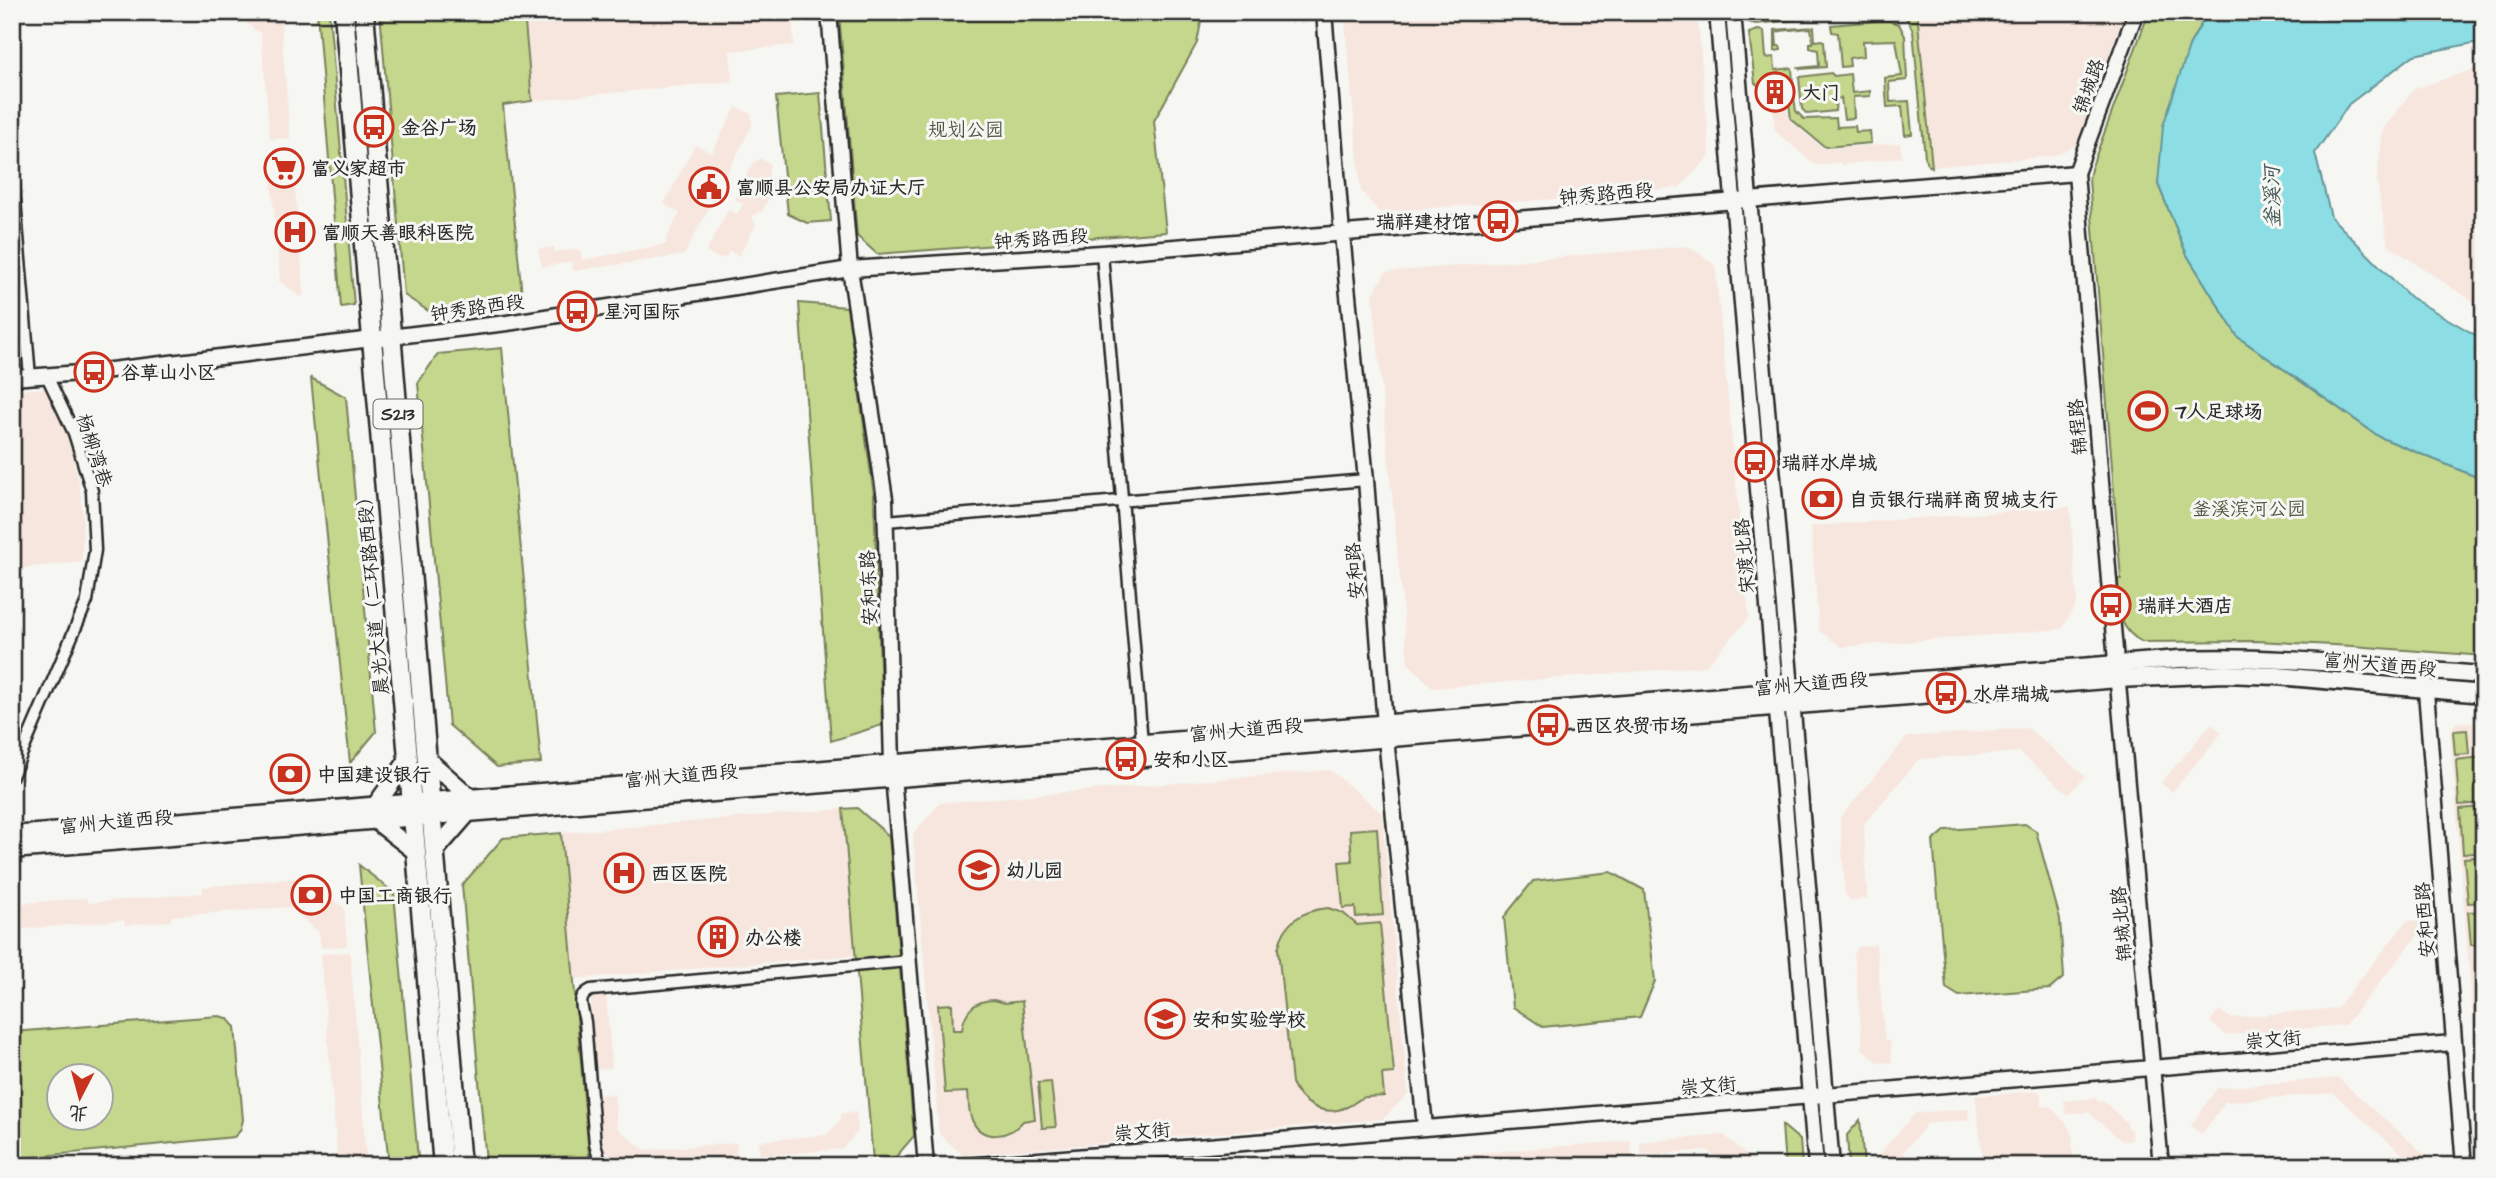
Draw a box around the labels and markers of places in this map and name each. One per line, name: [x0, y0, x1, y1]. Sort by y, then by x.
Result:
building icon: 大门: [1754, 71, 1796, 113]
place label: 大门: [1802, 80, 1840, 107]
bus stop icon: 金谷广场: [353, 106, 395, 148]
place label: 金谷广场: [401, 115, 477, 142]
supermarket icon: 富义家超市: [263, 147, 305, 189]
place label: 富义家超市: [311, 156, 406, 183]
public building icon: 富顺县公安局办证大厅: [688, 166, 730, 208]
place label: 富顺县公安局办证大厅: [736, 175, 926, 202]
bus stop icon: 瑞祥建材馆: [1477, 200, 1519, 242]
place label: 瑞祥建材馆: [1376, 209, 1471, 236]
hospital icon: 富顺天善眼科医院: [274, 211, 316, 253]
place label: 富顺天善眼科医院: [322, 220, 474, 247]
bus stop icon: 星河国际: [556, 290, 598, 332]
place label: 星河国际: [604, 299, 680, 326]
bus stop icon: 谷草山小区: [73, 351, 115, 393]
place label: 谷草山小区: [121, 360, 216, 387]
sports icon: 7人足球场: [2127, 390, 2169, 432]
place label: 7人足球场: [2174, 399, 2263, 426]
bus stop icon: 瑞祥水岸城: [1734, 441, 1776, 483]
place label: 瑞祥水岸城: [1782, 450, 1877, 477]
bank icon: 自贡银行瑞祥商贸城支行: [1801, 478, 1843, 520]
place label: 自贡银行瑞祥商贸城支行: [1849, 487, 2058, 514]
bus stop icon: 瑞祥大酒店: [2090, 584, 2132, 626]
place label: 瑞祥大酒店: [2138, 593, 2233, 620]
bus stop icon: 水岸瑞城: [1925, 672, 1967, 714]
place label: 水岸瑞城: [1973, 681, 2049, 708]
bus stop icon: 西区农贸市场: [1527, 704, 1569, 746]
place label: 西区农贸市场: [1575, 713, 1689, 740]
bus stop icon: 安和小区: [1105, 738, 1147, 780]
place label: 安和小区: [1153, 747, 1229, 774]
bank icon: 中国建设银行: [269, 753, 311, 795]
place label: 中国建设银行: [317, 762, 431, 789]
school or university icon: 幼儿园: [958, 849, 1000, 891]
hospital icon: 西区医院: [603, 852, 645, 894]
place label: 幼儿园: [1006, 858, 1063, 885]
place label: 西区医院: [651, 861, 727, 888]
bank icon: 中国工商银行: [290, 874, 332, 916]
place label: 中国工商银行: [338, 883, 452, 910]
building icon: 办公楼: [697, 916, 739, 958]
place label: 办公楼: [745, 925, 802, 952]
school or university icon: 安和实验学校: [1144, 998, 1186, 1040]
place label: 安和实验学校: [1192, 1007, 1306, 1034]

